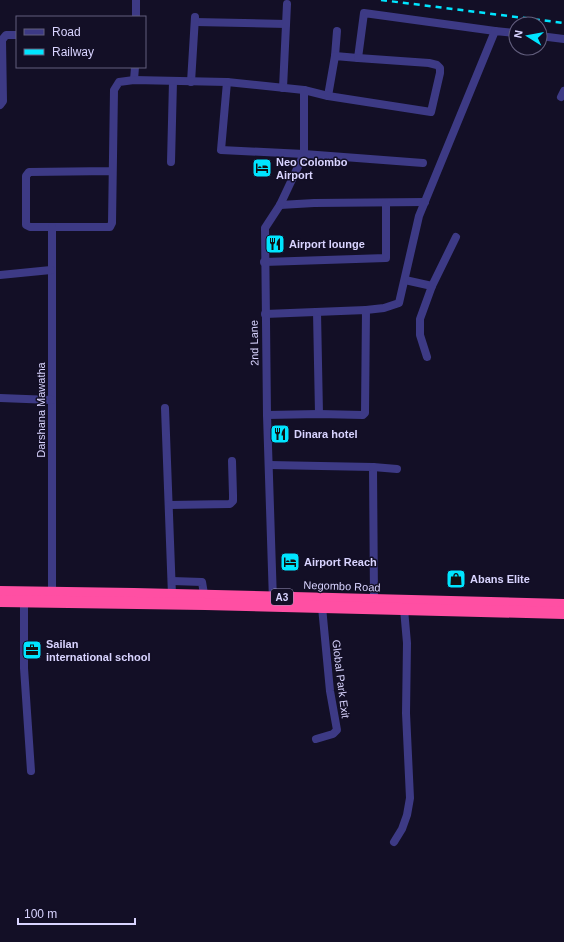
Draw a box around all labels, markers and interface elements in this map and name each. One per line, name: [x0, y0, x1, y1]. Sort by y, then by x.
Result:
legend: [16, 16, 146, 68]
north arrow: [508, 16, 548, 56]
text: Road: [52, 25, 81, 39]
text: N: [512, 29, 525, 39]
text: Railway: [52, 45, 94, 59]
place label: Neo Colombo Airport: [276, 156, 348, 181]
hotel icon: Neo Colombo Airport: [251, 157, 273, 179]
restaurant icon: Airport lounge: [264, 233, 286, 255]
place label: Airport lounge: [289, 238, 365, 250]
street label: 2nd Lane: [248, 320, 260, 366]
street label: Darshana Mawatha: [35, 361, 47, 458]
restaurant icon: Dinara hotel: [269, 423, 291, 445]
place label: Dinara hotel: [294, 428, 358, 440]
hotel icon: Airport Reach: [279, 551, 301, 573]
place label: Airport Reach: [304, 556, 377, 568]
shop icon: Abans Elite: [445, 568, 467, 590]
place label: Abans Elite: [470, 573, 530, 585]
street label: Negombo Road: [303, 579, 381, 593]
road number: A3: [271, 589, 293, 605]
place label: Sailan international school: [46, 638, 151, 663]
office icon: Sailan international school: [21, 639, 43, 661]
street label: Global Park Exit: [330, 639, 352, 719]
scale bar: [18, 900, 135, 926]
text: 100 m: [24, 907, 57, 921]

